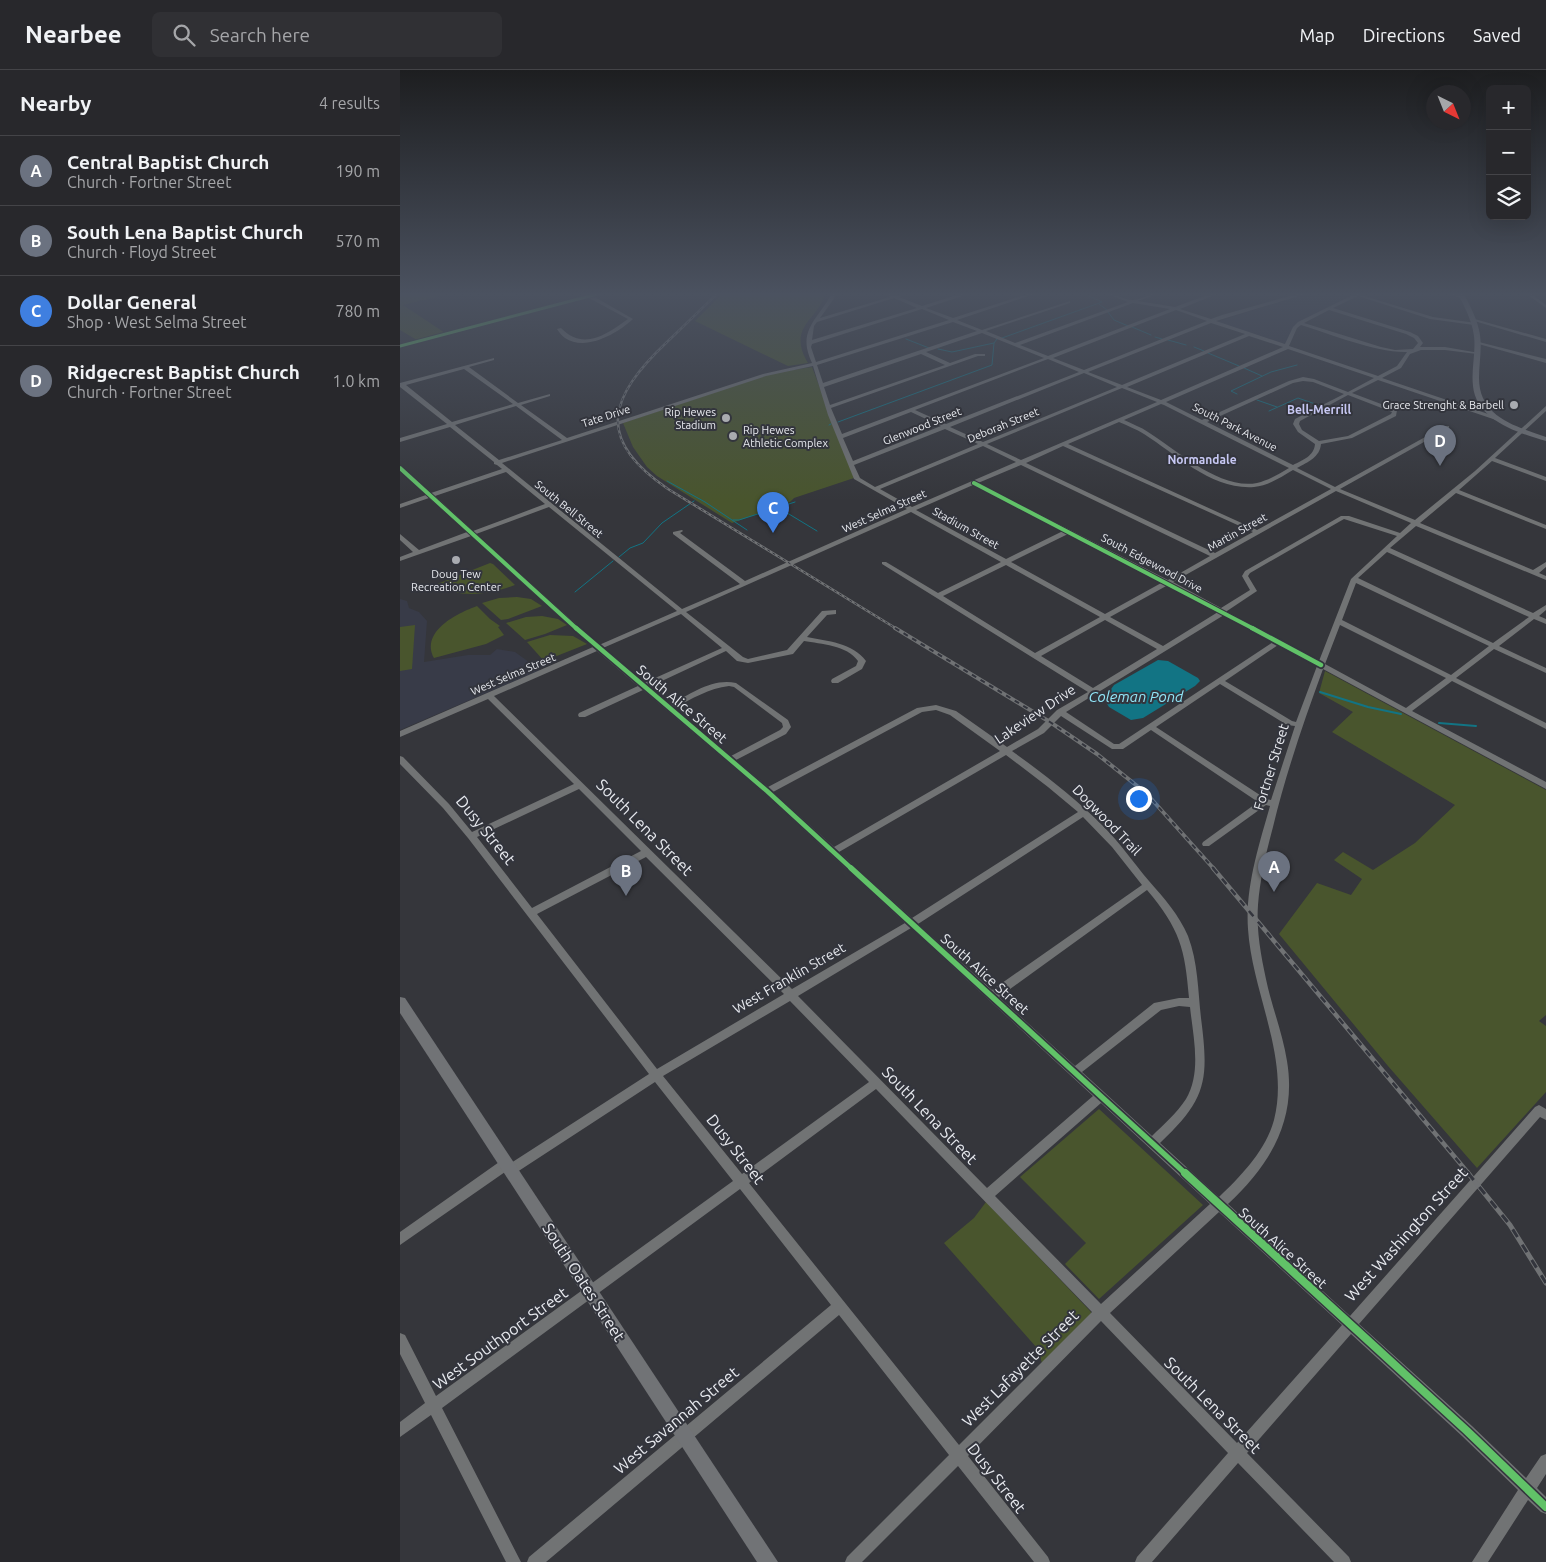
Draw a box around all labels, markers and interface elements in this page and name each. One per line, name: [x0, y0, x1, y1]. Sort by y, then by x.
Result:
search box: [152, 12, 502, 57]
text: Nearbee: [25, 21, 122, 48]
icon: search: [170, 21, 198, 49]
text: Search here: [210, 24, 310, 46]
text: Map: [1299, 25, 1335, 45]
text: Directions: [1363, 25, 1445, 45]
text: Saved: [1473, 25, 1521, 45]
north arrow: [1426, 85, 1471, 130]
map controls: [1486, 85, 1531, 220]
button: +: [1486, 85, 1531, 130]
text: Nearby: [20, 91, 91, 115]
text: 4 results: [319, 94, 380, 112]
button: −: [1486, 130, 1531, 175]
text: Central Baptist Church: [67, 151, 269, 173]
text: A: [30, 162, 42, 180]
text: 190 m: [335, 162, 380, 180]
text: Church · Fortner Street: [67, 173, 231, 191]
button: layers: [1486, 175, 1531, 220]
text: South Lena Baptist Church: [67, 221, 303, 243]
text: B: [31, 232, 41, 250]
text: 570 m: [335, 232, 380, 250]
text: Church · Floyd Street: [67, 243, 216, 261]
text: Dollar General: [67, 291, 197, 313]
text: C: [31, 302, 41, 320]
text: 780 m: [335, 302, 380, 320]
text: Shop · West Selma Street: [67, 313, 247, 331]
text: Ridgecrest Baptist Church: [67, 361, 300, 383]
text: D: [30, 372, 42, 390]
text: 1.0 km: [332, 372, 380, 390]
text: Church · Fortner Street: [67, 383, 231, 401]
place label: Grace Strenght & Barbell: [1382, 399, 1504, 411]
marker: Grace Strenght & Barbell: [1508, 399, 1520, 411]
street label: South Park Avenue: [1191, 401, 1279, 453]
street label: Tate Drive: [580, 403, 632, 429]
district label: Bell-Merrill: [1287, 403, 1351, 416]
street label: Glenwood Street: [881, 405, 964, 447]
street label: Deborah Street: [965, 405, 1041, 445]
place label: Rip Hewes Stadium: [664, 406, 716, 431]
marker: Rip Hewes Stadium: [720, 412, 732, 424]
place label: Rip Hewes Athletic Complex: [743, 424, 828, 449]
pin: D: [1424, 425, 1456, 466]
marker: Rip Hewes Athletic Complex: [727, 430, 739, 442]
district label: Normandale: [1167, 453, 1237, 466]
street label: South Bell Street: [533, 478, 606, 540]
street label: West Selma Street: [840, 487, 929, 535]
pin: C: [757, 492, 789, 533]
street label: Stadium Street: [931, 505, 1002, 551]
street label: Martin Street: [1205, 510, 1269, 553]
street label: South Edgewood Drive: [1099, 531, 1205, 595]
marker: Doug Tew Recreation Center: [450, 554, 462, 566]
place label: Doug Tew Recreation Center: [411, 568, 502, 593]
street label: West Selma Street: [469, 650, 558, 697]
street label: South Alice Street: [634, 662, 731, 747]
street label: Lakeview Drive: [992, 681, 1078, 747]
water label: Coleman Pond: [1089, 688, 1184, 705]
street label: Fortner Street: [1250, 721, 1292, 812]
street label: South Lena Street: [593, 775, 697, 879]
street label: Dogwood Trail: [1069, 781, 1145, 859]
your location: [1126, 786, 1152, 812]
street label: Dusy Street: [453, 792, 520, 869]
pin: A: [1258, 851, 1290, 892]
pin: B: [610, 855, 642, 896]
street label: South Alice Street: [938, 930, 1033, 1018]
street label: West Franklin Street: [730, 939, 849, 1017]
street label: South Lena Street: [879, 1062, 982, 1168]
street label: Dusy Street: [703, 1111, 769, 1188]
street label: West Washington Street: [1341, 1163, 1472, 1305]
street label: South Alice Street: [1236, 1204, 1331, 1292]
street label: South Oates Street: [539, 1220, 629, 1345]
street label: West Southport Street: [429, 1283, 571, 1393]
street label: West Lafayette Street: [958, 1306, 1082, 1430]
street label: South Lena Street: [1161, 1353, 1265, 1457]
street label: West Savannah Street: [610, 1362, 742, 1477]
street label: Dusy Street: [964, 1440, 1030, 1517]

